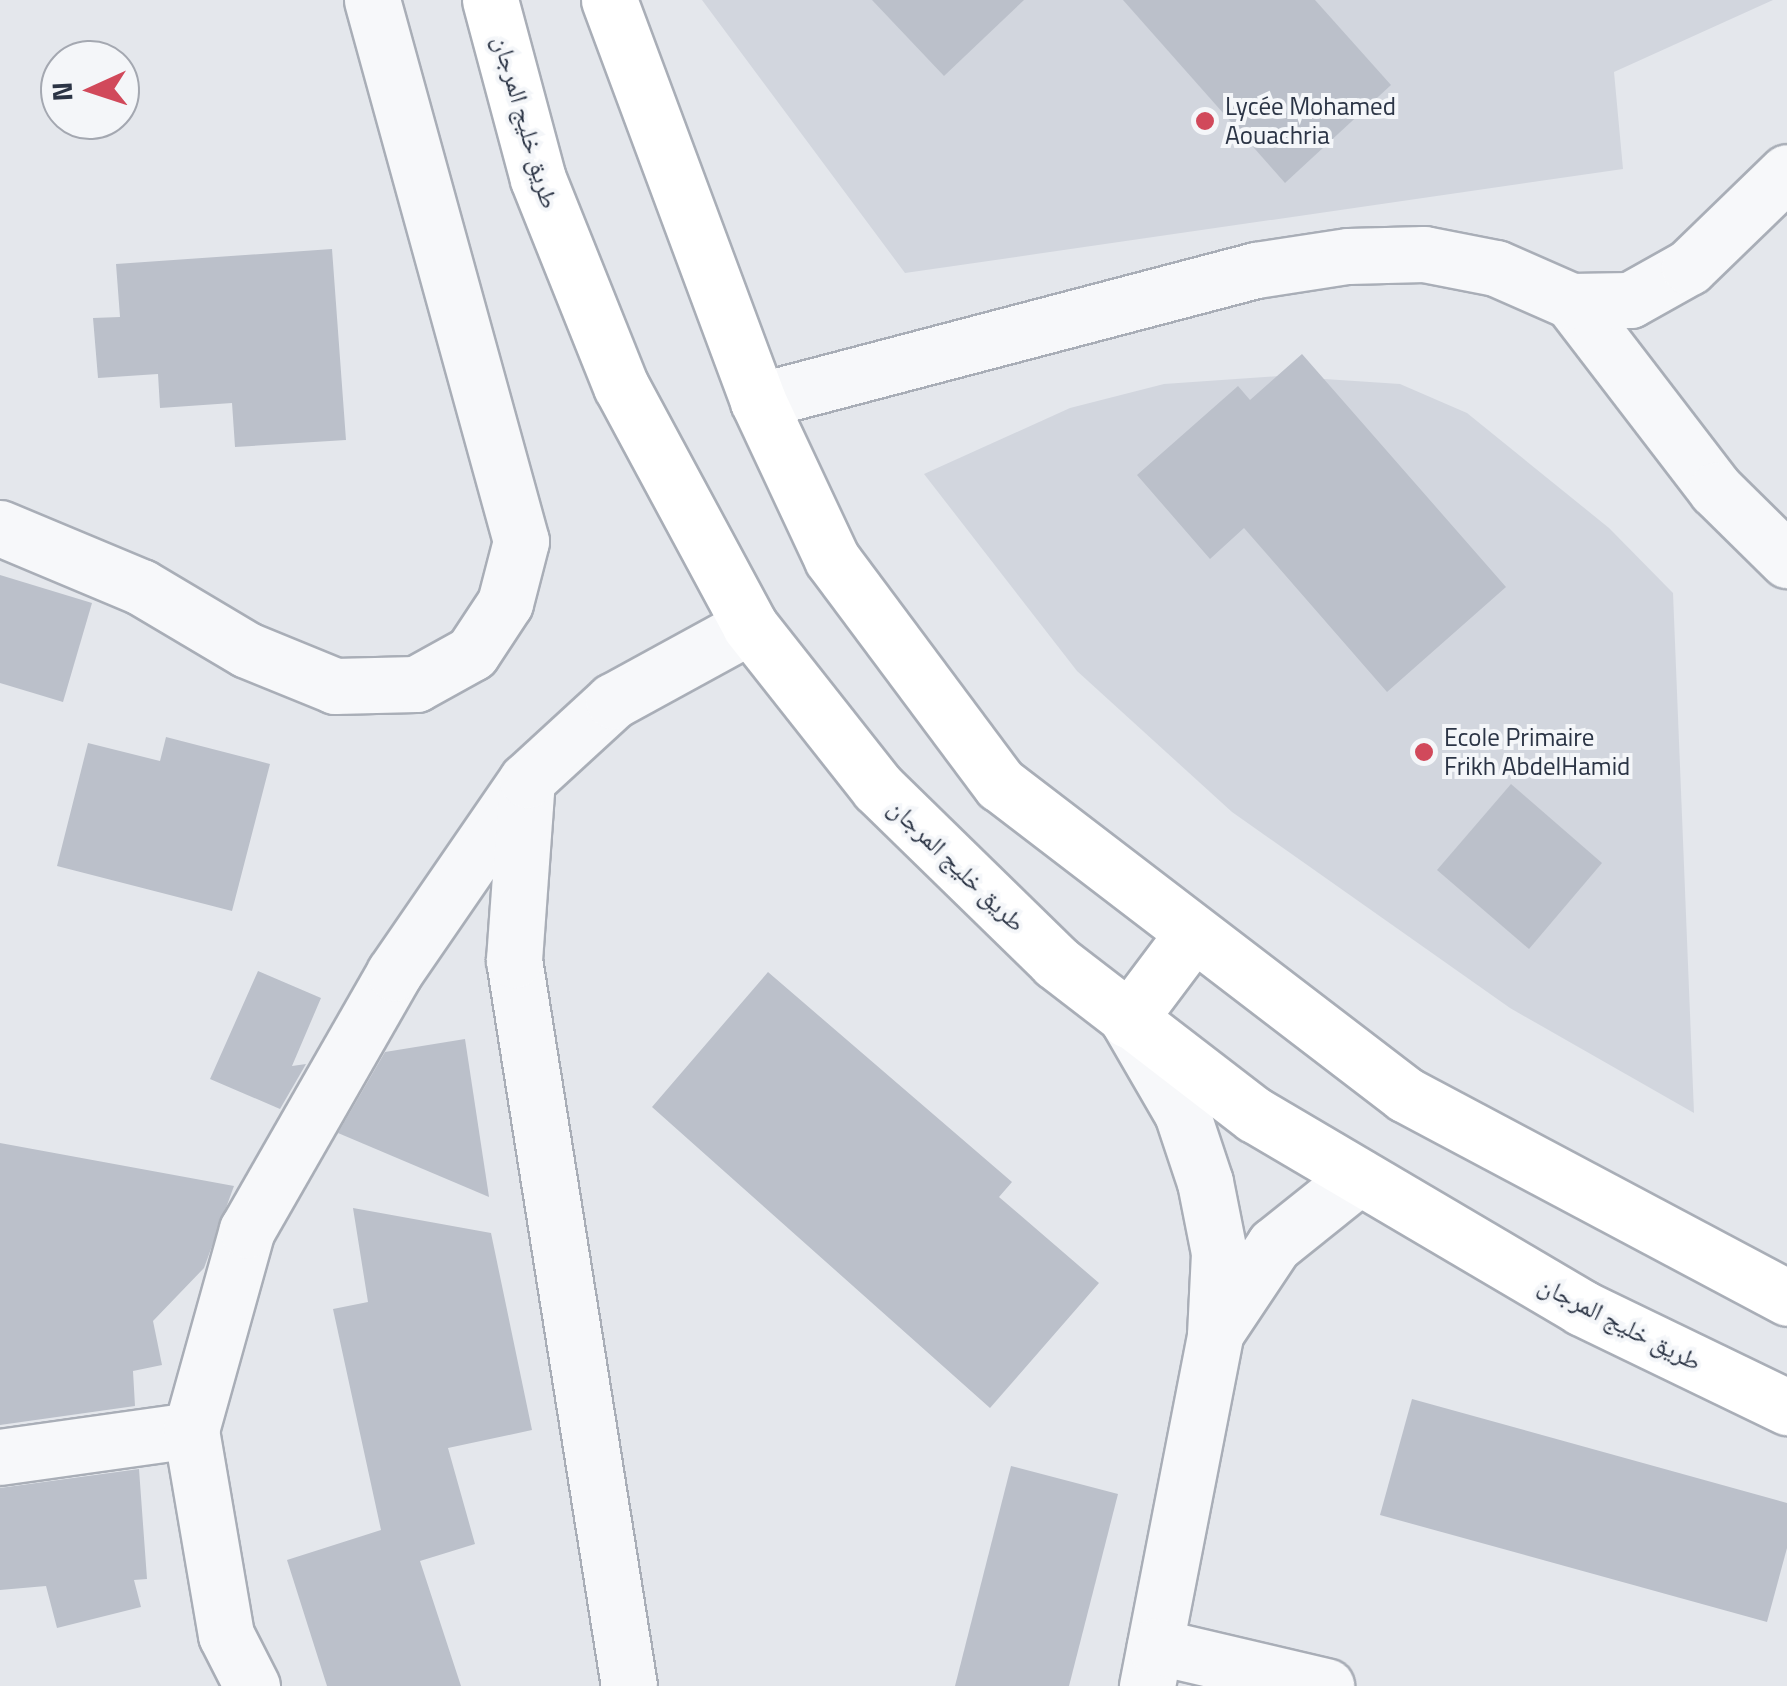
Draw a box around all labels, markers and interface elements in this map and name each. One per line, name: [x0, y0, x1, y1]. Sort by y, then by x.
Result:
street label: طريق خليج المرجان: [487, 32, 565, 212]
north arrow: [40, 40, 140, 140]
text: N: [40, 81, 84, 102]
place label: Lycée Mohamed Aouachria: [1225, 92, 1396, 151]
marker: Lycée Mohamed Aouachria: [1194, 110, 1216, 132]
place label: Ecole Primaire Frikh AbdelHamid: [1444, 723, 1630, 782]
marker: Ecole Primaire Frikh AbdelHamid: [1413, 741, 1435, 763]
street label: طريق خليج المرجان: [882, 792, 1032, 938]
street label: طريق خليج المرجان: [1534, 1269, 1706, 1377]

